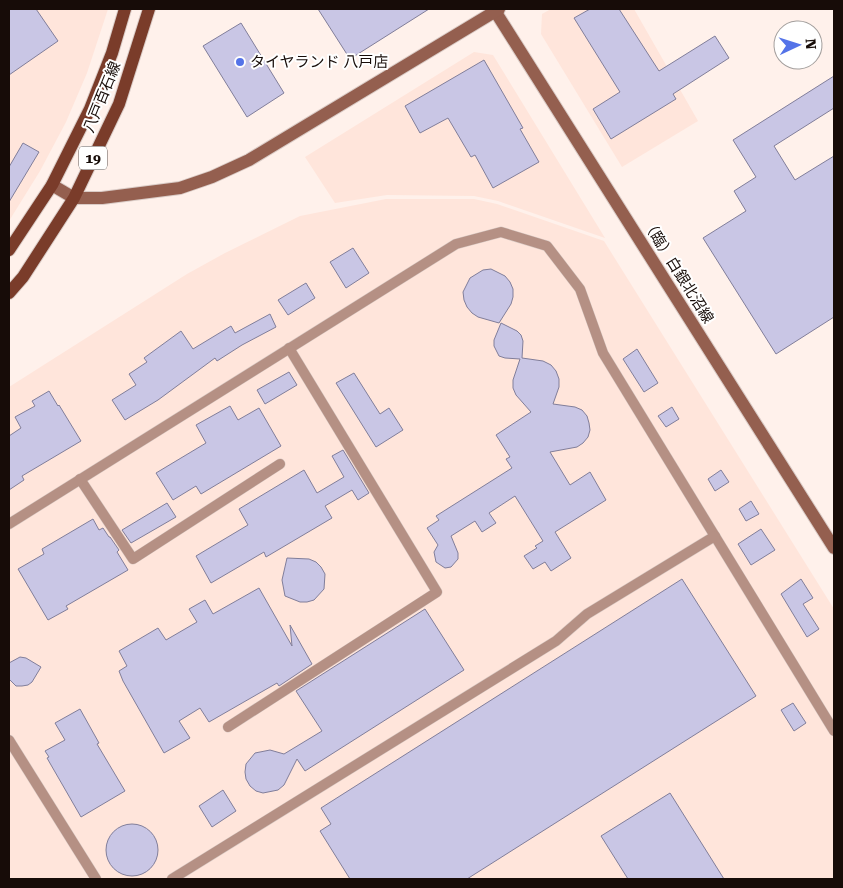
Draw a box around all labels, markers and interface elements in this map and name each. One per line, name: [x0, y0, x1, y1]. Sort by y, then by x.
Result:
north arrow: [773, 20, 823, 70]
text: N: [803, 38, 819, 50]
place label: タイヤランド 八戸店: [250, 53, 388, 71]
marker: タイヤランド 八戸店: [234, 56, 246, 68]
street label: 八戸百石線: [80, 59, 124, 135]
road number: 19: [79, 146, 107, 170]
street label: （臨）白銀北沼線: [639, 215, 717, 327]

